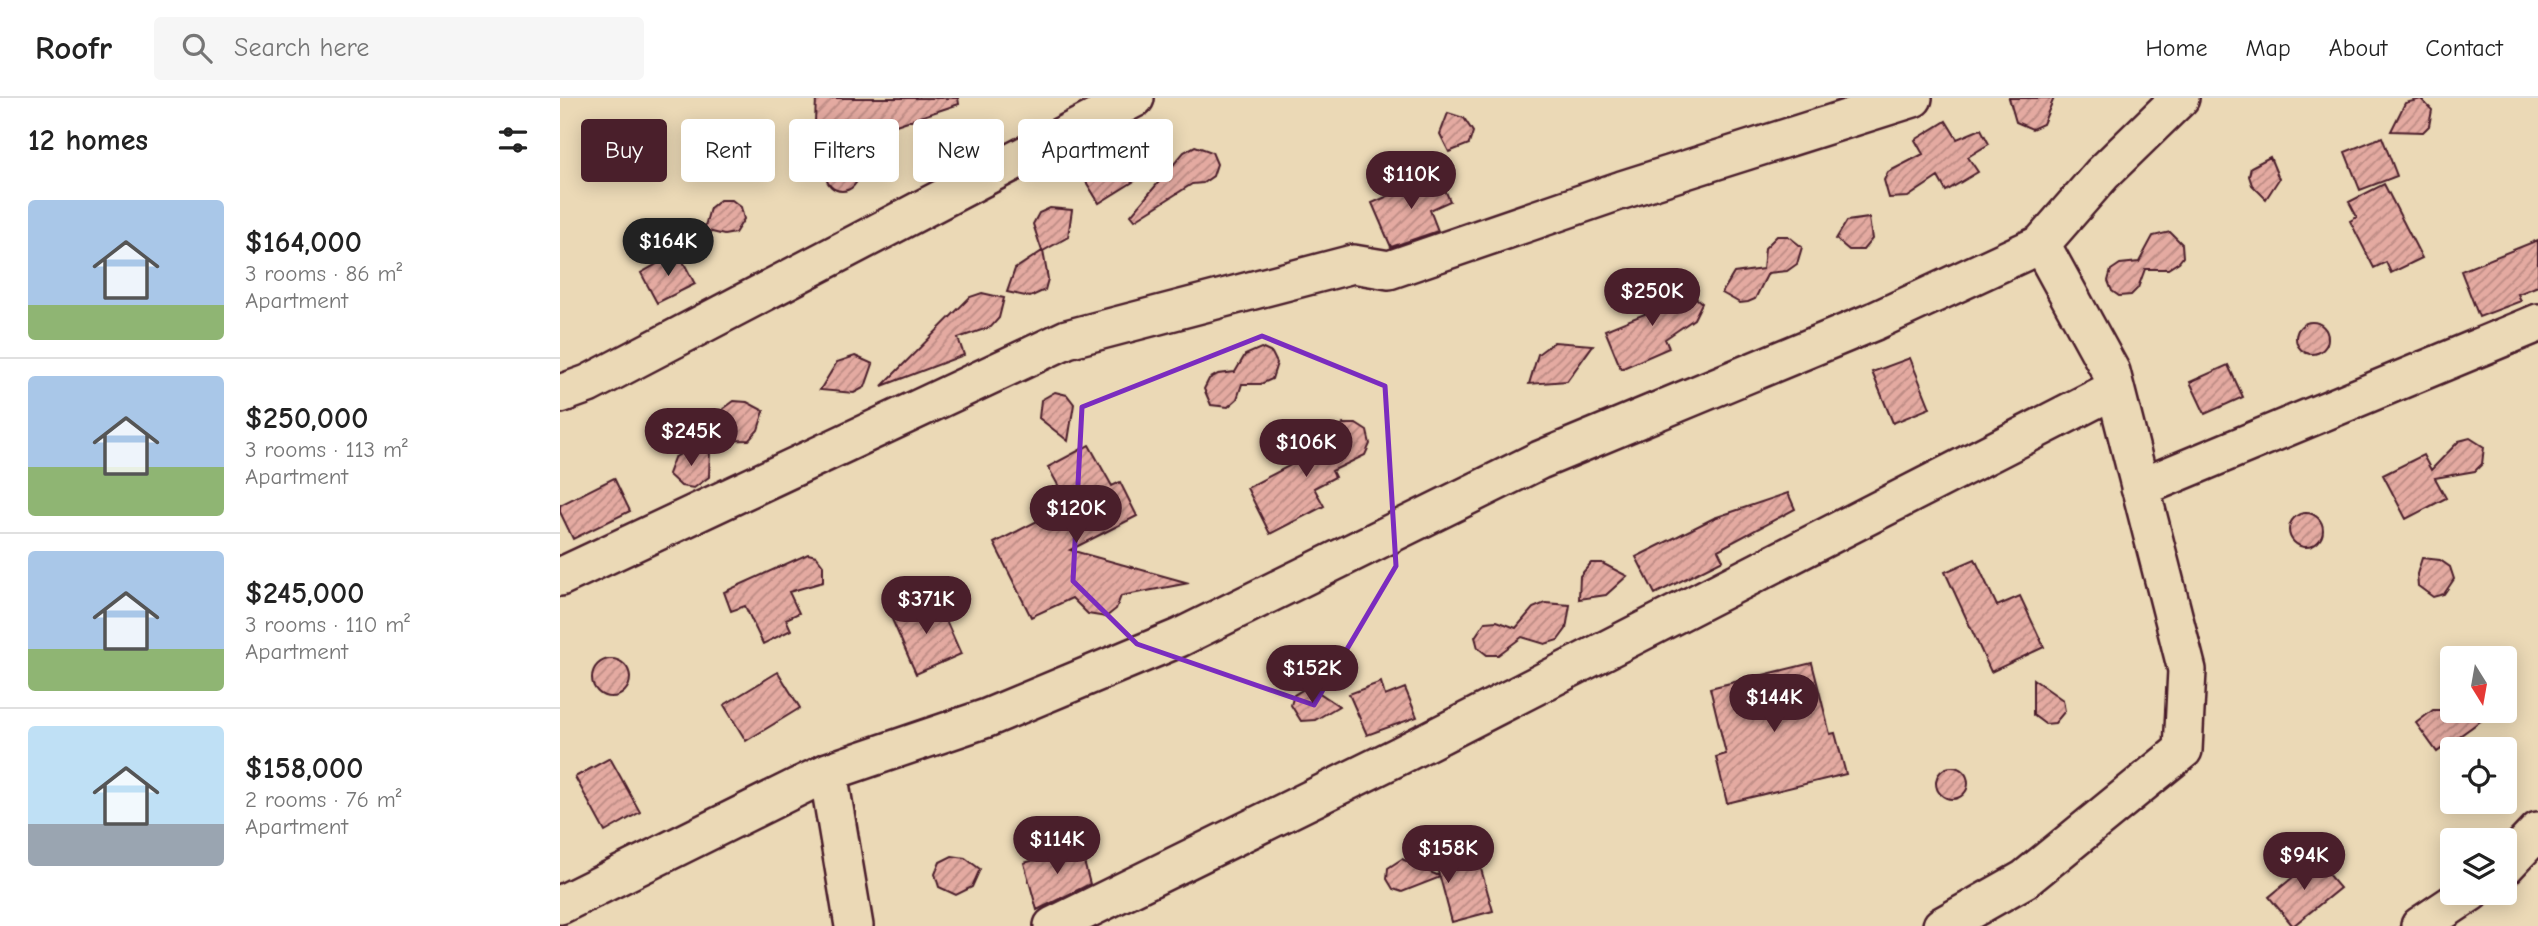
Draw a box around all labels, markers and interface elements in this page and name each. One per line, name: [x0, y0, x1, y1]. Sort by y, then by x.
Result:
search box: [154, 17, 644, 80]
text: Roofr: [35, 29, 112, 67]
icon: search: [178, 29, 216, 67]
text: Search here: [234, 33, 369, 63]
text: Home: [2146, 34, 2207, 62]
text: Map: [2245, 34, 2291, 62]
text: About: [2329, 34, 2387, 62]
text: Contact: [2425, 34, 2503, 62]
chip: Buy: [581, 119, 667, 182]
chip: Rent: [681, 119, 775, 182]
chip: Filters: [789, 119, 899, 182]
chip: New: [913, 119, 1004, 182]
chip: Apartment: [1018, 119, 1173, 182]
icon: filters: [494, 121, 532, 159]
text: 12 homes: [28, 123, 148, 158]
pin: $110K: [1362, 152, 1460, 211]
text: $110K: [1382, 160, 1440, 187]
pin: $164K: [619, 218, 717, 278]
text: $164,000: [245, 225, 362, 260]
text: $164K: [639, 227, 697, 254]
icon: home: [84, 228, 168, 312]
text: 3 rooms · 86 m²: [245, 260, 402, 287]
pin: $250K: [1603, 268, 1701, 328]
text: $250K: [1620, 277, 1684, 304]
text: Apartment: [245, 287, 348, 314]
text: $250,000: [245, 401, 368, 436]
icon: home: [84, 404, 168, 488]
pin: $245K: [642, 408, 740, 468]
text: $245K: [661, 417, 721, 444]
pin: $106K: [1257, 420, 1355, 479]
text: $106K: [1275, 428, 1337, 455]
text: 3 rooms · 113 m²: [245, 436, 408, 463]
text: Apartment: [245, 463, 348, 490]
pin: $120K: [1027, 486, 1125, 545]
text: $120K: [1046, 494, 1106, 521]
text: $245,000: [245, 576, 364, 611]
pin: $371K: [877, 576, 975, 636]
icon: home: [84, 579, 168, 663]
text: $371K: [897, 585, 955, 612]
text: 3 rooms · 110 m²: [245, 611, 410, 638]
text: Apartment: [245, 638, 348, 665]
pin: $152K: [1263, 646, 1361, 705]
north arrow: [2440, 646, 2516, 723]
map controls: [2440, 646, 2517, 905]
text: $152K: [1282, 654, 1342, 681]
pin: $144K: [1725, 674, 1823, 734]
text: $144K: [1745, 683, 1803, 710]
button: locate: [2440, 737, 2517, 814]
text: $158,000: [245, 751, 363, 786]
icon: home: [84, 754, 168, 838]
text: 2 rooms · 76 m²: [245, 786, 401, 813]
text: Apartment: [245, 813, 348, 840]
pin: $114K: [1008, 816, 1106, 876]
text: $114K: [1029, 825, 1085, 852]
pin: $158K: [1399, 826, 1497, 885]
button: layers: [2440, 828, 2517, 905]
pin: $94K: [2263, 832, 2345, 892]
text: $158K: [1418, 834, 1478, 861]
text: $94K: [2279, 841, 2329, 868]

